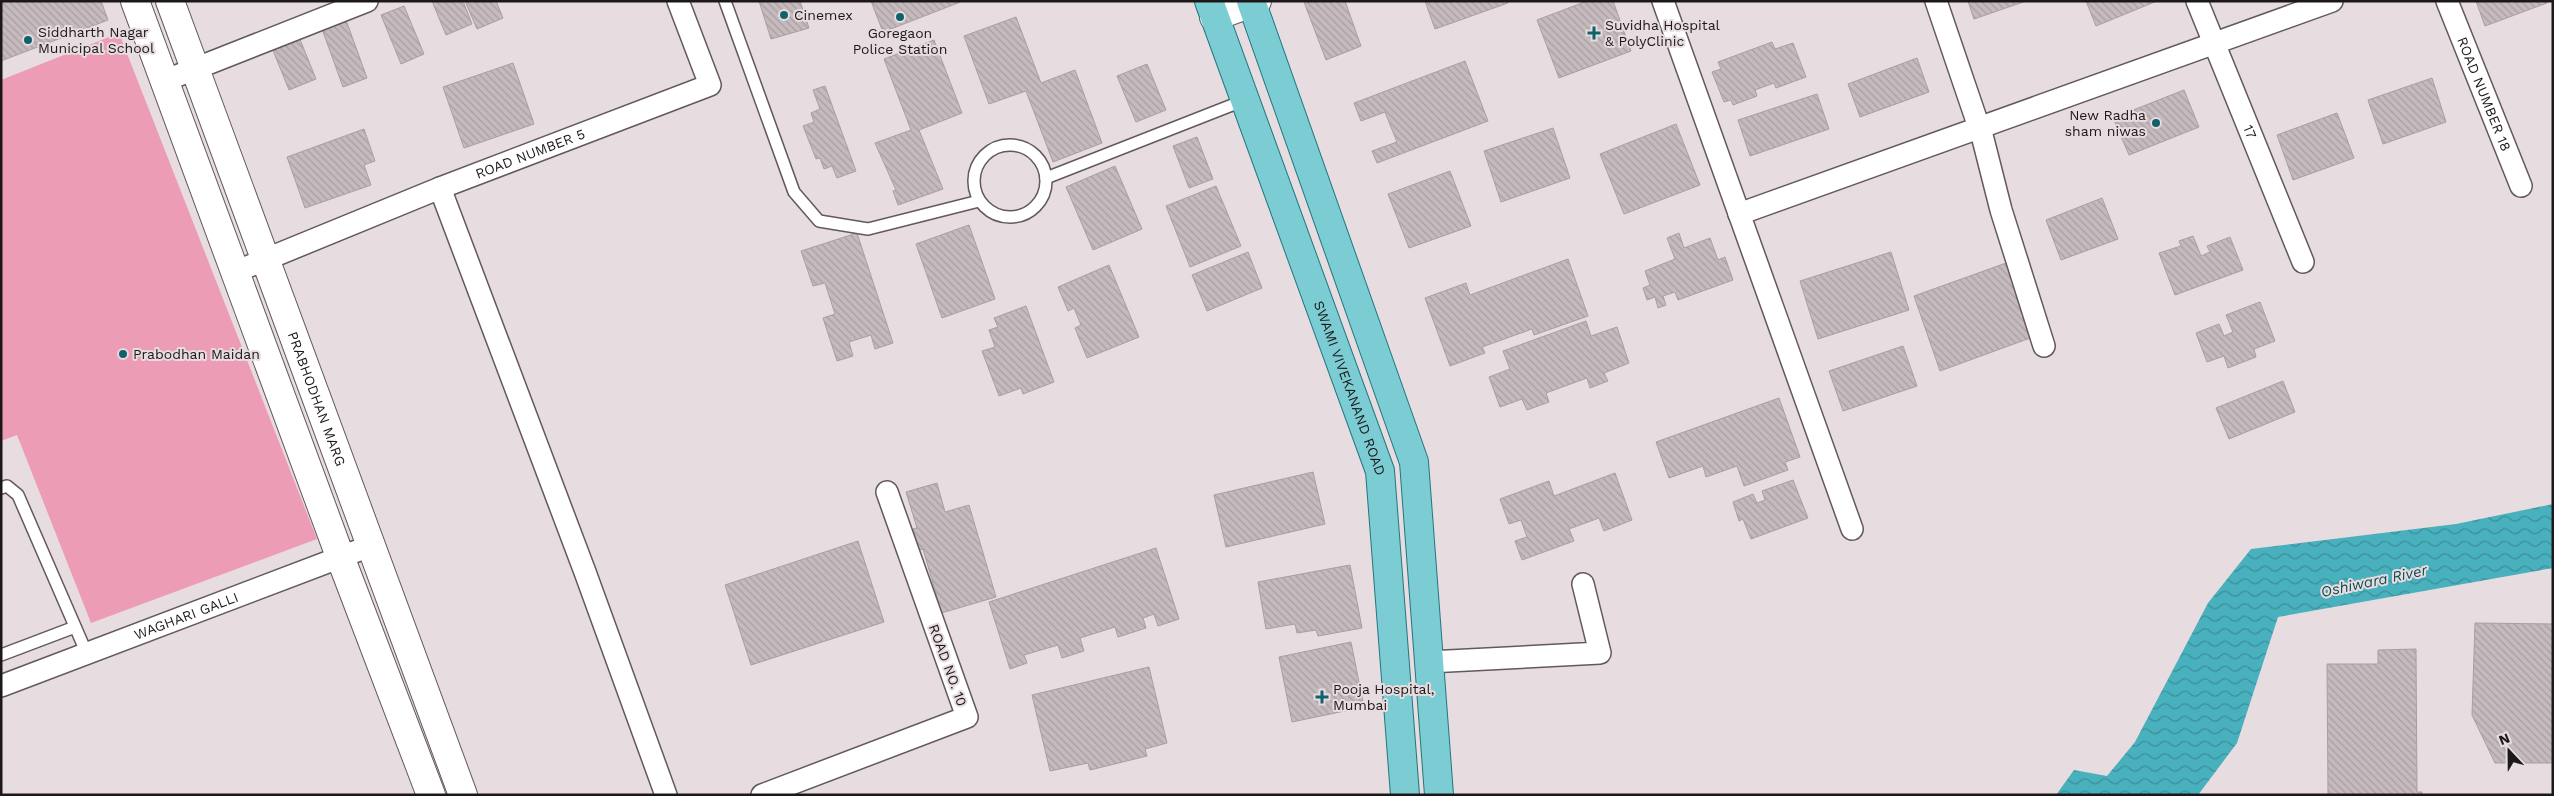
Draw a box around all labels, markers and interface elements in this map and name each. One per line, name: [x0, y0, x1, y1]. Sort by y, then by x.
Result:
place label: Cinemex: [794, 7, 853, 23]
marker: Cinemex: [778, 9, 790, 21]
marker: Goregaon Police Station: [894, 11, 906, 23]
place label: Suvidha Hospital & PolyClinic: [1605, 17, 1721, 49]
place label: Siddharth Nagar Municipal School: [38, 24, 155, 56]
place label: Goregaon Police Station: [853, 25, 947, 57]
marker: Suvidha Hospital & PolyClinic: [1587, 26, 1601, 40]
marker: Siddharth Nagar Municipal School: [22, 34, 34, 46]
street label: ROAD NUMBER 18: [2454, 34, 2514, 153]
place label: New Radha sham niwas: [2065, 107, 2146, 139]
marker: New Radha sham niwas: [2150, 117, 2162, 129]
street label: 17: [2240, 122, 2260, 141]
street label: ROAD NUMBER 5: [473, 125, 587, 182]
street label: SWAMI VIVEKANAND ROAD: [1311, 299, 1389, 478]
street label: PRABHODHAN MARG: [285, 329, 349, 468]
place label: Prabodhan Maidan: [133, 346, 260, 362]
marker: Prabodhan Maidan: [117, 348, 129, 360]
water label: Oshiwara River: [2319, 561, 2430, 601]
street label: WAGHARI GALLI: [132, 589, 240, 643]
street label: ROAD NO. 10: [926, 622, 970, 708]
place label: Pooja Hospital, Mumbai: [1333, 681, 1435, 713]
marker: Pooja Hospital, Mumbai: [1315, 690, 1329, 704]
north arrow: [2484, 726, 2534, 776]
text: N: [2496, 730, 2512, 748]

